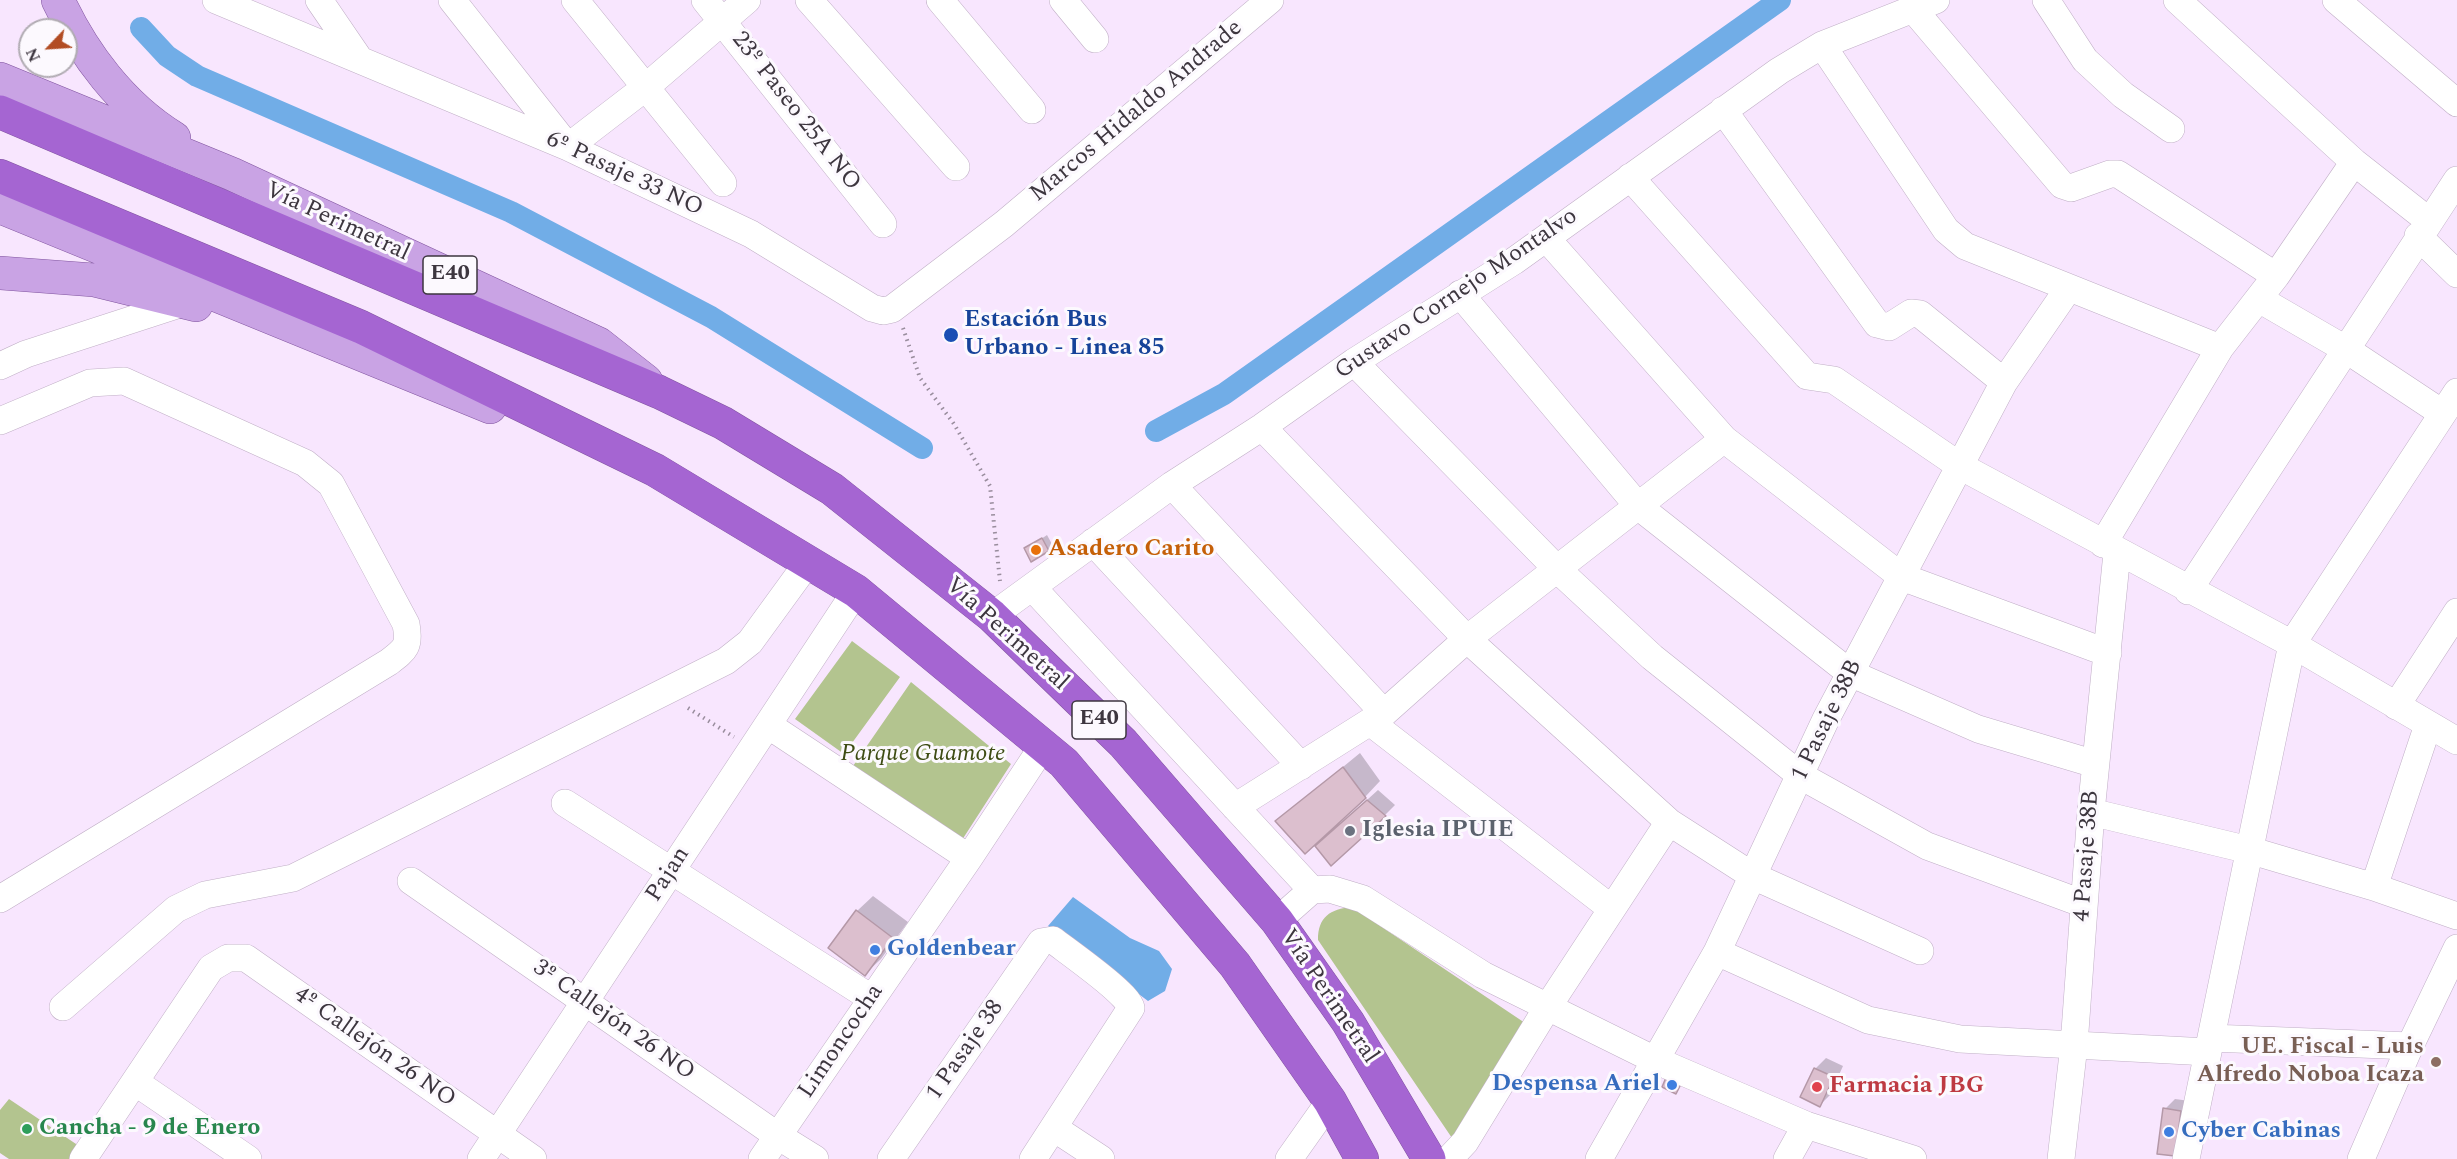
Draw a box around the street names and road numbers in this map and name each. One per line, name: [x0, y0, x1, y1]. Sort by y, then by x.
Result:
street label: Marcos Hidaldo Andrade: [1025, 15, 1249, 209]
street label: 23º Paseo 25A NO: [724, 27, 866, 197]
street label: 6º Pasaje 33 NO: [541, 126, 707, 224]
street label: Vía Perimetral: [260, 177, 414, 269]
street label: Gustavo Cornejo Montalvo: [1330, 203, 1584, 387]
road number: E40: [423, 256, 477, 294]
street label: Vía Perimetral: [938, 572, 1074, 698]
street label: 1 Pasaje 38B: [1786, 656, 1870, 786]
road number: E40: [1072, 701, 1126, 739]
street label: 4 Pasaje 38B: [2069, 789, 2107, 923]
street label: Pajan: [641, 842, 697, 908]
street label: Vía Perimetral: [1272, 924, 1384, 1070]
street label: 3º Callejón 26 NO: [526, 954, 700, 1088]
street label: Limoncocha: [793, 979, 891, 1105]
street label: 4º Callejón 26 NO: [287, 981, 461, 1115]
street label: 1 Pasaje 38: [921, 995, 1011, 1107]

